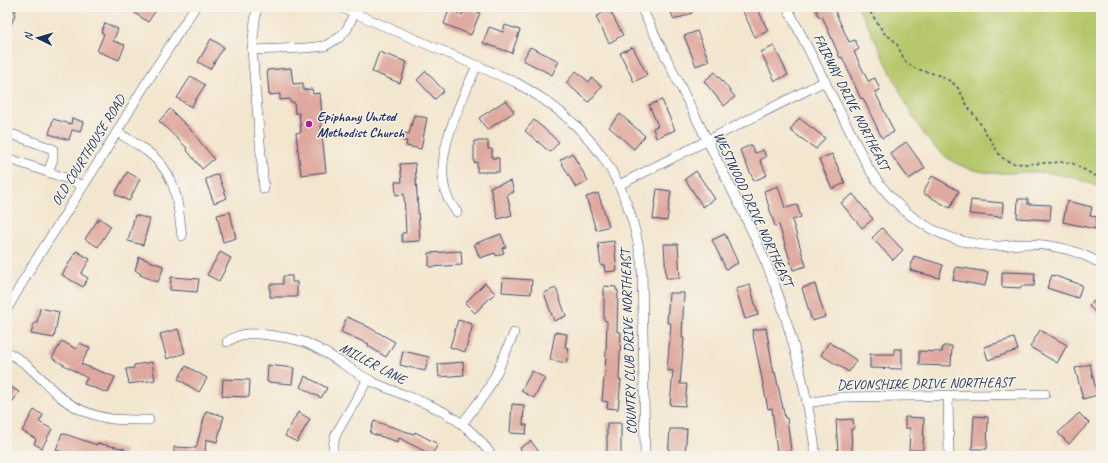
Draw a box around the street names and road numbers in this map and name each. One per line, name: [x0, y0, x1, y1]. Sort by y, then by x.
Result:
street label: FAIRWAY DRIVE NORTHEAST: [810, 31, 895, 177]
street label: OLD COURTHOUSE ROAD: [48, 90, 130, 209]
street label: WESTWOOD DRIVE NORTHEAST: [710, 129, 798, 292]
street label: COUNTRY CLUB DRIVE NORTHEAST: [617, 246, 640, 435]
street label: MILLER LANE: [337, 339, 410, 389]
street label: DEVONSHIRE DRIVE NORTHEAST: [837, 373, 1017, 394]

